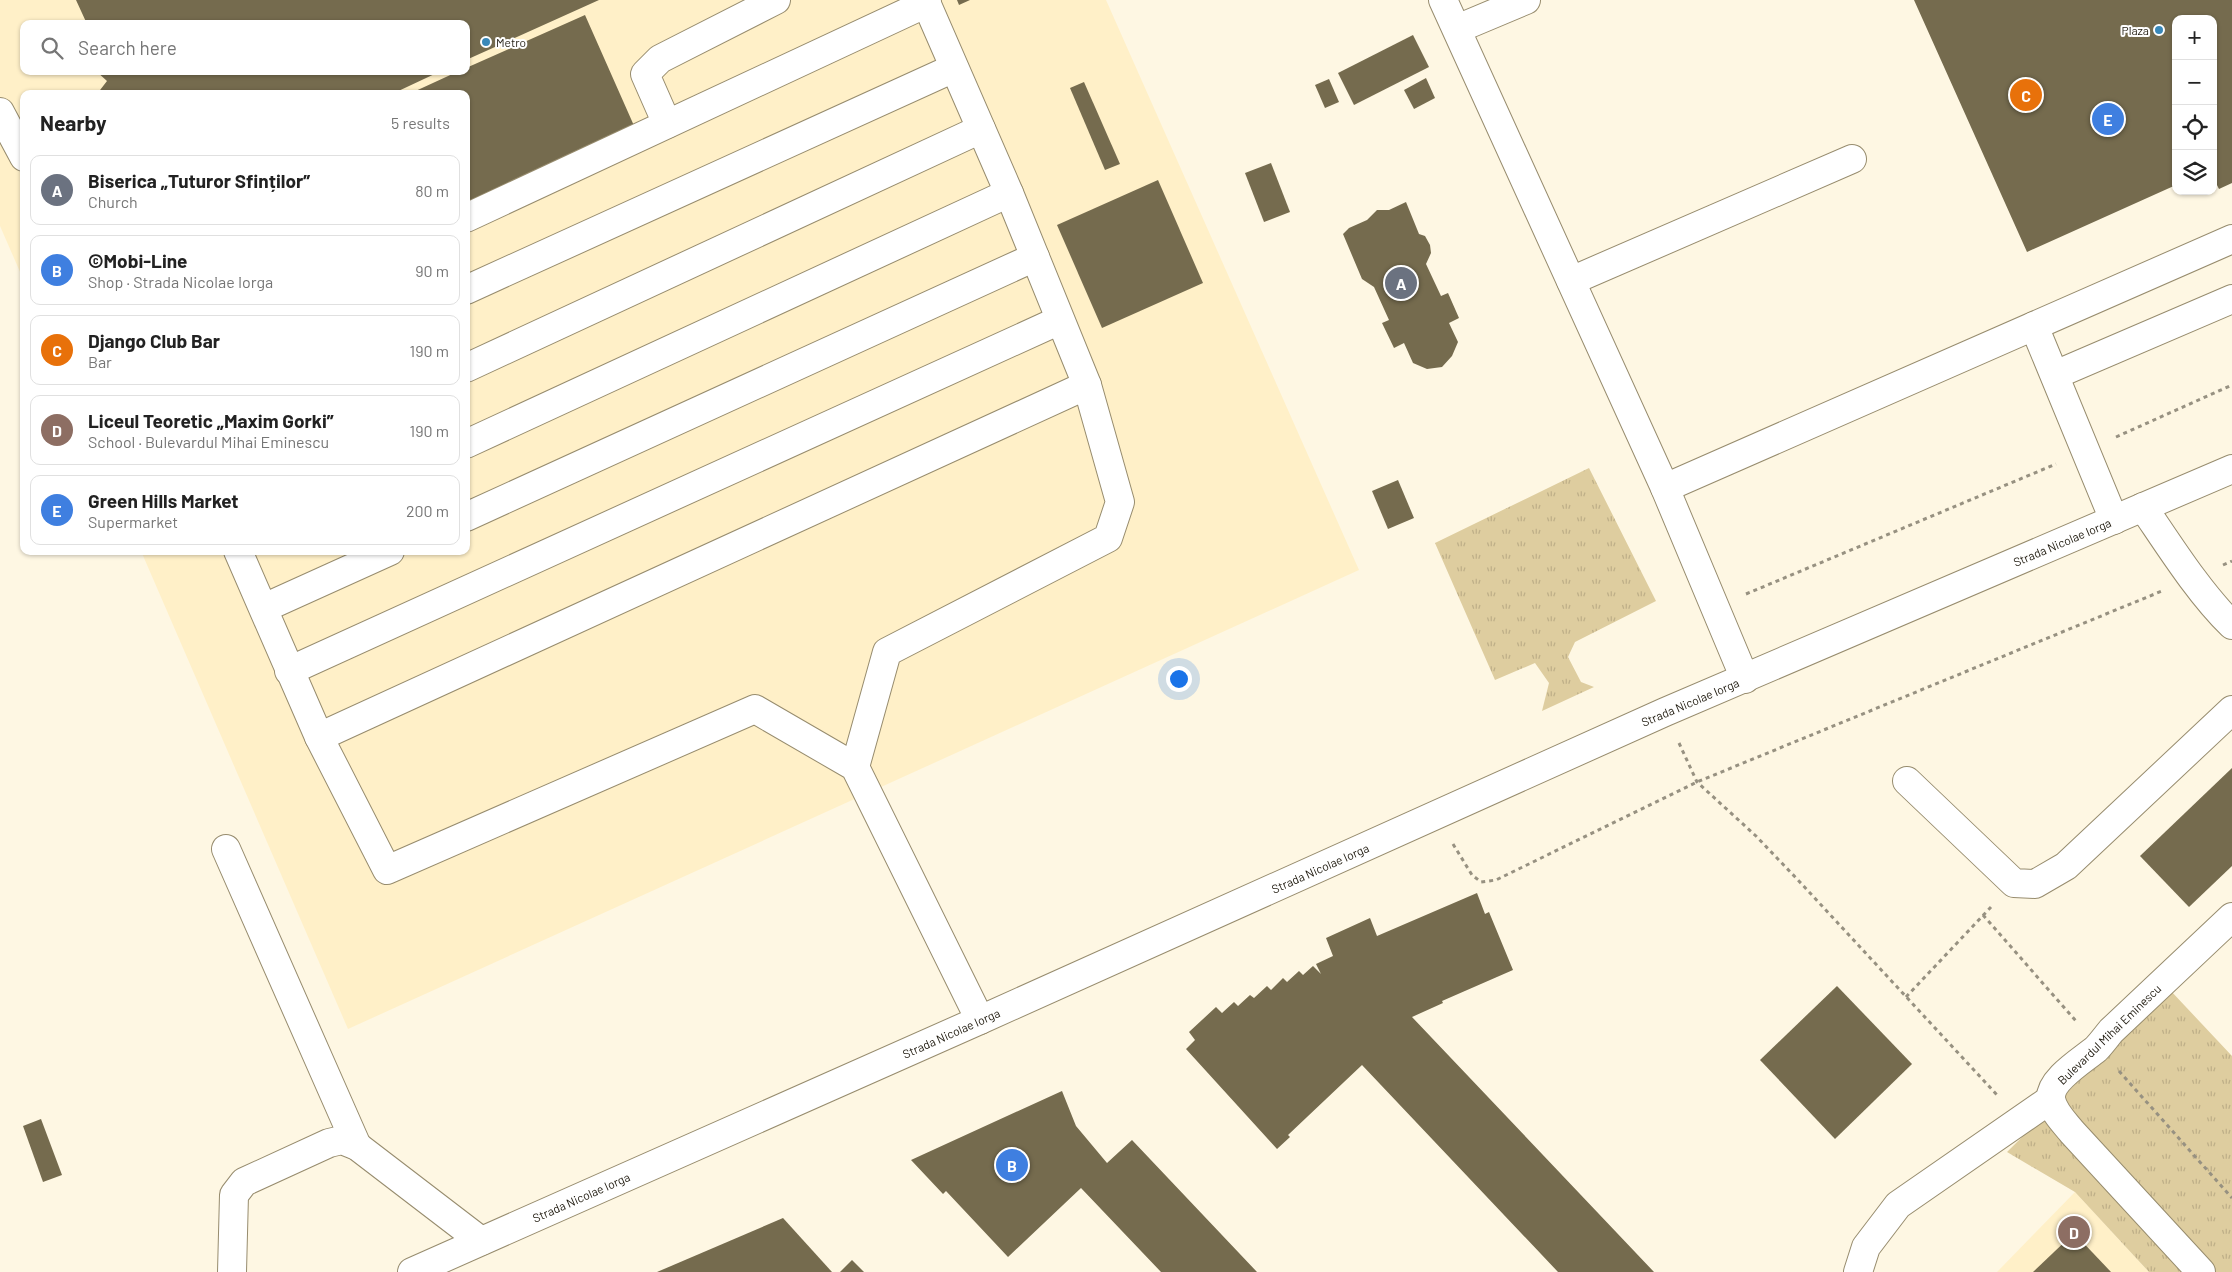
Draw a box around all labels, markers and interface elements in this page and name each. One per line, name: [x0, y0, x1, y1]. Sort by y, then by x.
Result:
map controls: [2172, 15, 2217, 195]
button: +: [2172, 15, 2217, 60]
search box: [20, 20, 470, 75]
place label: Plaza: [2122, 23, 2149, 37]
marker: Plaza: [2153, 24, 2165, 36]
icon: search: [38, 34, 66, 62]
place label: Metro: [496, 35, 526, 49]
text: Search here: [78, 36, 177, 59]
marker: Metro: [480, 36, 492, 48]
button: −: [2172, 60, 2217, 105]
pin: C: [2010, 76, 2042, 114]
pin: E: [2092, 100, 2124, 138]
button: locate: [2172, 105, 2217, 150]
text: Nearby: [40, 110, 106, 135]
text: 5 results: [391, 113, 450, 132]
button: layers: [2172, 150, 2217, 195]
text: Biserica „Tuturor Sfinților”: [88, 169, 310, 192]
text: A: [52, 181, 62, 200]
text: 80 m: [415, 181, 449, 200]
text: Church: [88, 192, 138, 211]
text: ©Mobi-Line: [88, 249, 187, 272]
text: B: [52, 261, 62, 280]
text: 90 m: [415, 261, 449, 280]
pin: A: [1385, 264, 1417, 302]
text: Shop · Strada Nicolae Iorga: [88, 272, 273, 291]
text: Django Club Bar: [88, 329, 220, 352]
text: C: [52, 341, 62, 360]
text: 190 m: [410, 341, 449, 360]
text: Bar: [88, 352, 112, 371]
text: Liceul Teoretic „Maxim Gorki”: [88, 409, 334, 432]
text: D: [52, 421, 62, 440]
text: 190 m: [410, 421, 449, 440]
text: School · Bulevardul Mihai Eminescu: [88, 432, 329, 451]
text: Green Hills Market: [88, 489, 239, 512]
text: E: [52, 501, 62, 520]
text: 200 m: [406, 501, 449, 520]
text: Supermarket: [88, 512, 178, 531]
street label: Strada Nicolae Iorga: [2011, 515, 2113, 569]
your location: [1166, 666, 1192, 692]
street label: Strada Nicolae Iorga: [1639, 675, 1741, 729]
street label: Strada Nicolae Iorga: [1269, 840, 1371, 896]
street label: Bulevardul Mihai Eminescu: [2054, 981, 2164, 1087]
street label: Strada Nicolae Iorga: [900, 1005, 1002, 1061]
pin: B: [996, 1146, 1028, 1184]
street label: Strada Nicolae Iorga: [530, 1169, 632, 1225]
pin: D: [2058, 1213, 2090, 1251]

